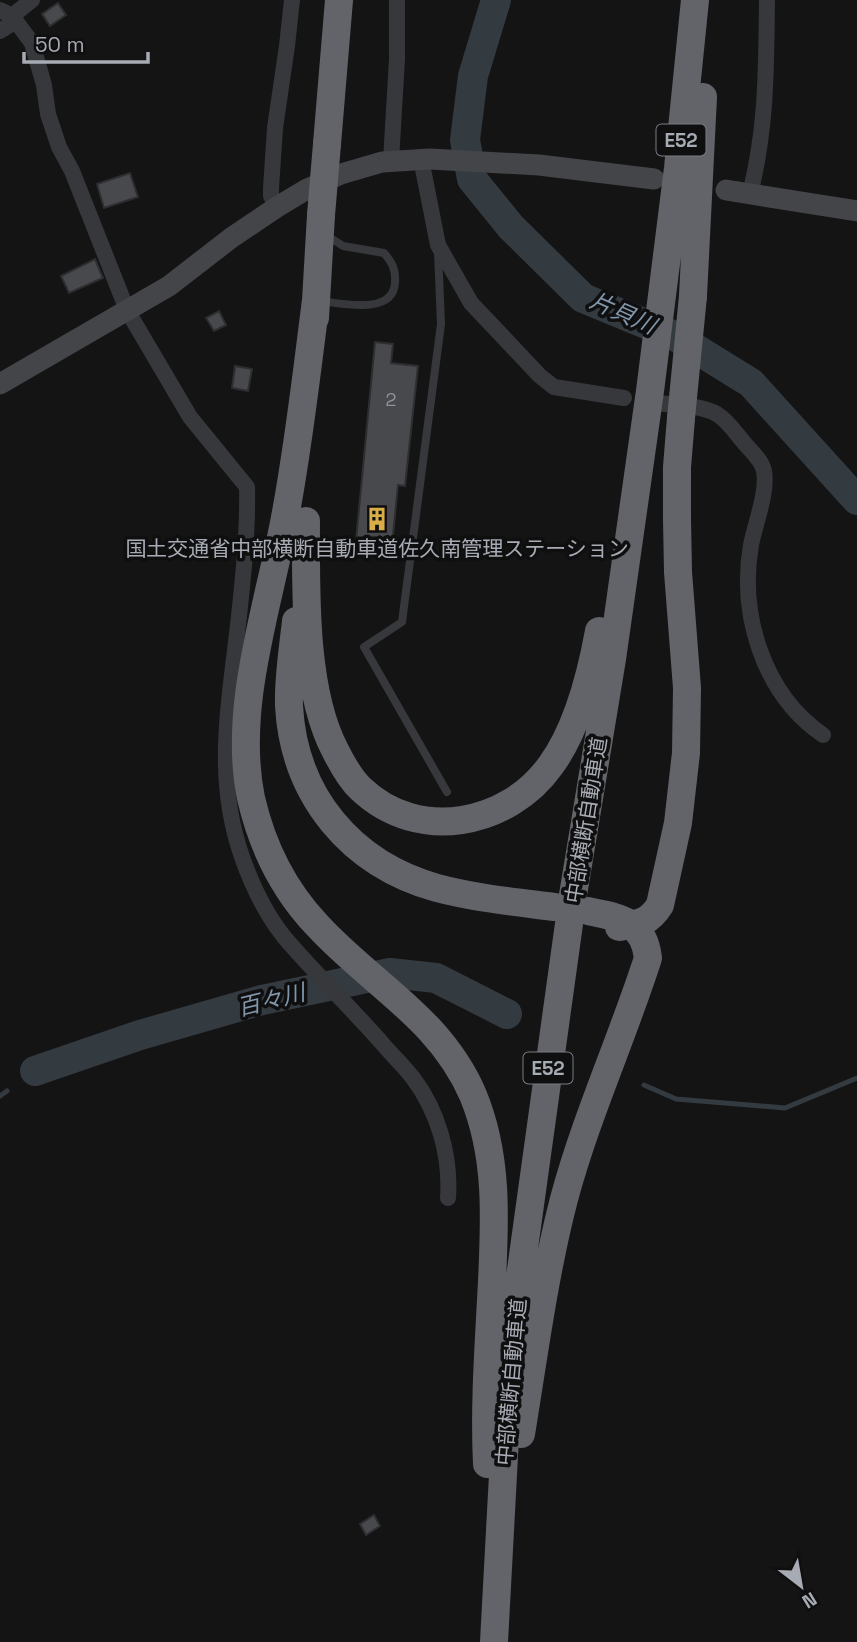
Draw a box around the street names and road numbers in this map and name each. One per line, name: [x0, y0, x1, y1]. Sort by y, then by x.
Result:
road number: E52: [656, 124, 706, 156]
street label: 中部横断自動車道: [560, 735, 612, 905]
road number: E52: [524, 1052, 572, 1084]
street label: 中部横断自動車道: [490, 1297, 532, 1467]

